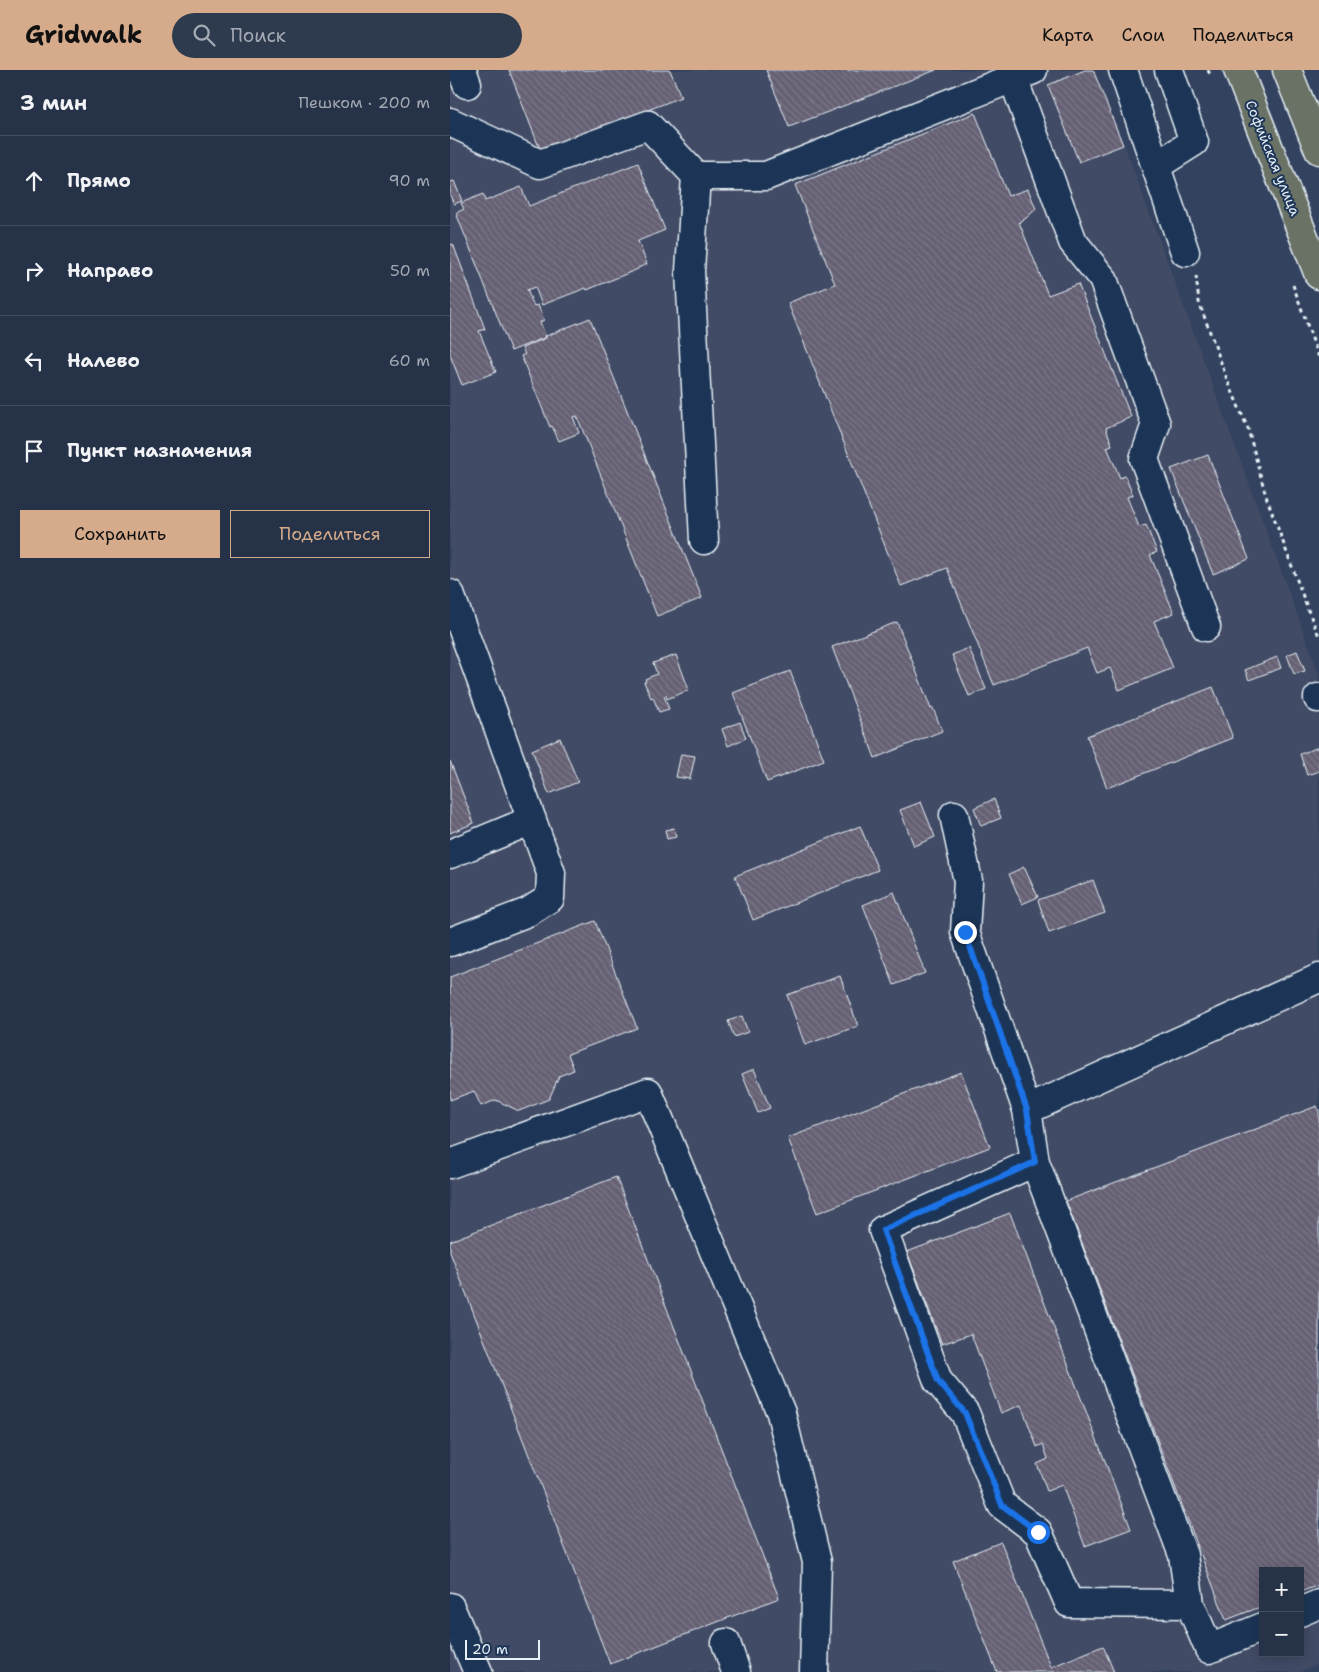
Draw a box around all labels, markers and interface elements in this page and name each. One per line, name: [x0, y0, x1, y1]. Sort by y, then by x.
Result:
search box: [172, 13, 522, 58]
text: Gridwalk: [25, 19, 142, 51]
icon: search: [190, 21, 218, 49]
text: Поиск: [230, 23, 286, 48]
text: Карта: [1042, 23, 1093, 47]
text: Слои: [1121, 23, 1165, 47]
text: Поделиться: [1193, 23, 1294, 47]
text: 3 мин: [20, 89, 87, 117]
text: Пешком · 200 m: [299, 92, 430, 113]
street label: Софийская улица: [1242, 98, 1305, 219]
icon: ahead: [20, 167, 48, 195]
text: Прямо: [67, 168, 131, 193]
text: 90 m: [389, 170, 430, 191]
icon: right: [20, 257, 48, 285]
text: Направо: [67, 258, 153, 283]
text: 50 m: [390, 260, 430, 281]
icon: left: [20, 347, 48, 375]
text: Налево: [67, 348, 140, 373]
text: 60 m: [389, 350, 430, 371]
icon: arrive: [20, 437, 48, 465]
text: Пункт назначения: [67, 438, 252, 463]
button: Сохранить: [20, 510, 220, 558]
button: Поделиться: [230, 510, 430, 558]
route end: [954, 921, 977, 944]
route start: [1027, 1521, 1050, 1544]
map controls: [1259, 1567, 1304, 1657]
button: +: [1259, 1567, 1304, 1612]
button: −: [1259, 1612, 1304, 1657]
scale bar: [465, 1637, 540, 1660]
text: 20 m: [472, 1640, 508, 1658]

